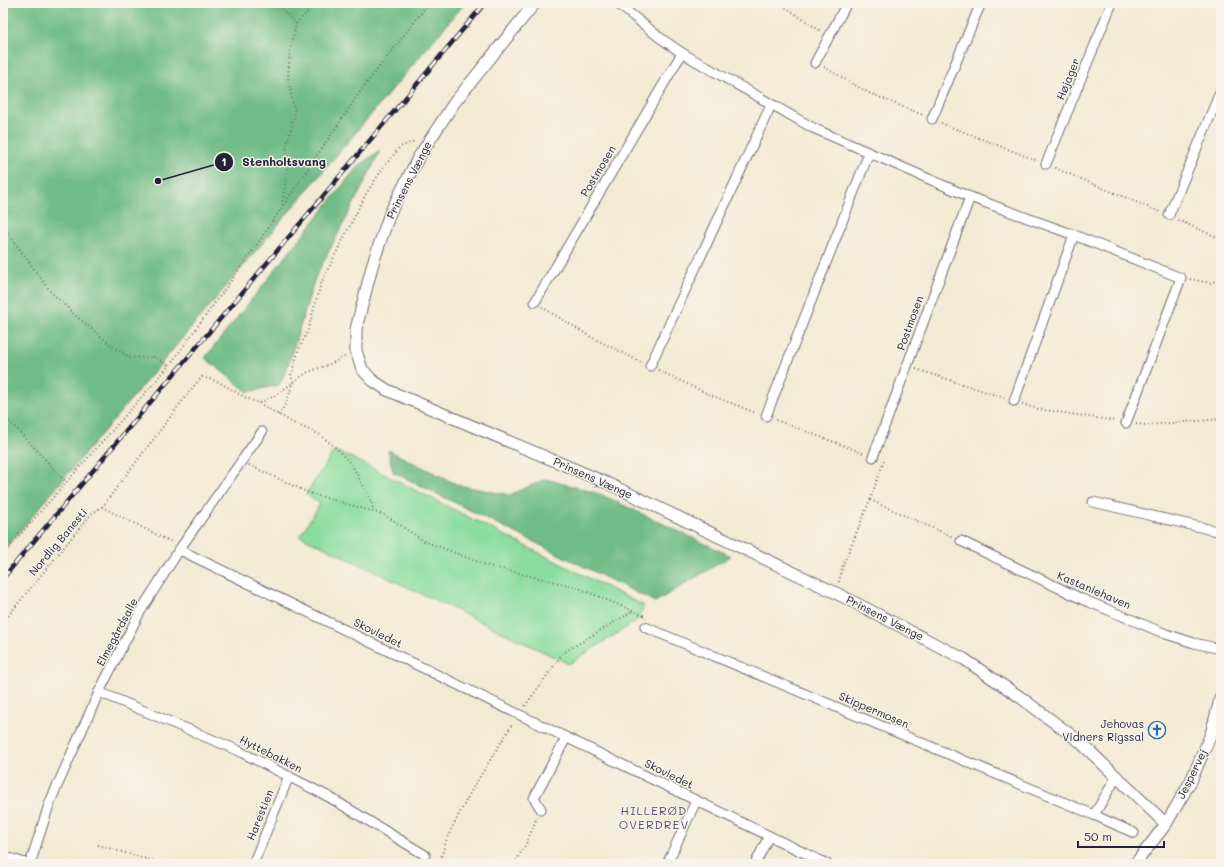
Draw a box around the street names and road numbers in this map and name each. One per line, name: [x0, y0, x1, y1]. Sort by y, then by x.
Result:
street label: Højager: [1052, 56, 1083, 102]
street label: Prinsens Vænge: [383, 138, 435, 221]
street label: Postmosen: [576, 142, 619, 199]
street label: Postmosen: [893, 293, 926, 352]
street label: Prinsens Vænge: [551, 453, 635, 502]
street label: Nordlig Banesti: [25, 505, 90, 578]
street label: Kastaniehaven: [1055, 567, 1133, 612]
street label: Prinsens Vænge: [844, 592, 927, 644]
street label: Elmegårdsalle: [92, 595, 141, 668]
street label: Skovledet: [351, 614, 405, 651]
street label: Skippermosen: [837, 688, 912, 731]
street label: Hyttebakken: [237, 731, 305, 776]
street label: Jespervej: [1173, 746, 1210, 801]
street label: Skovledet: [642, 755, 696, 792]
street label: Harestien: [243, 787, 277, 842]

